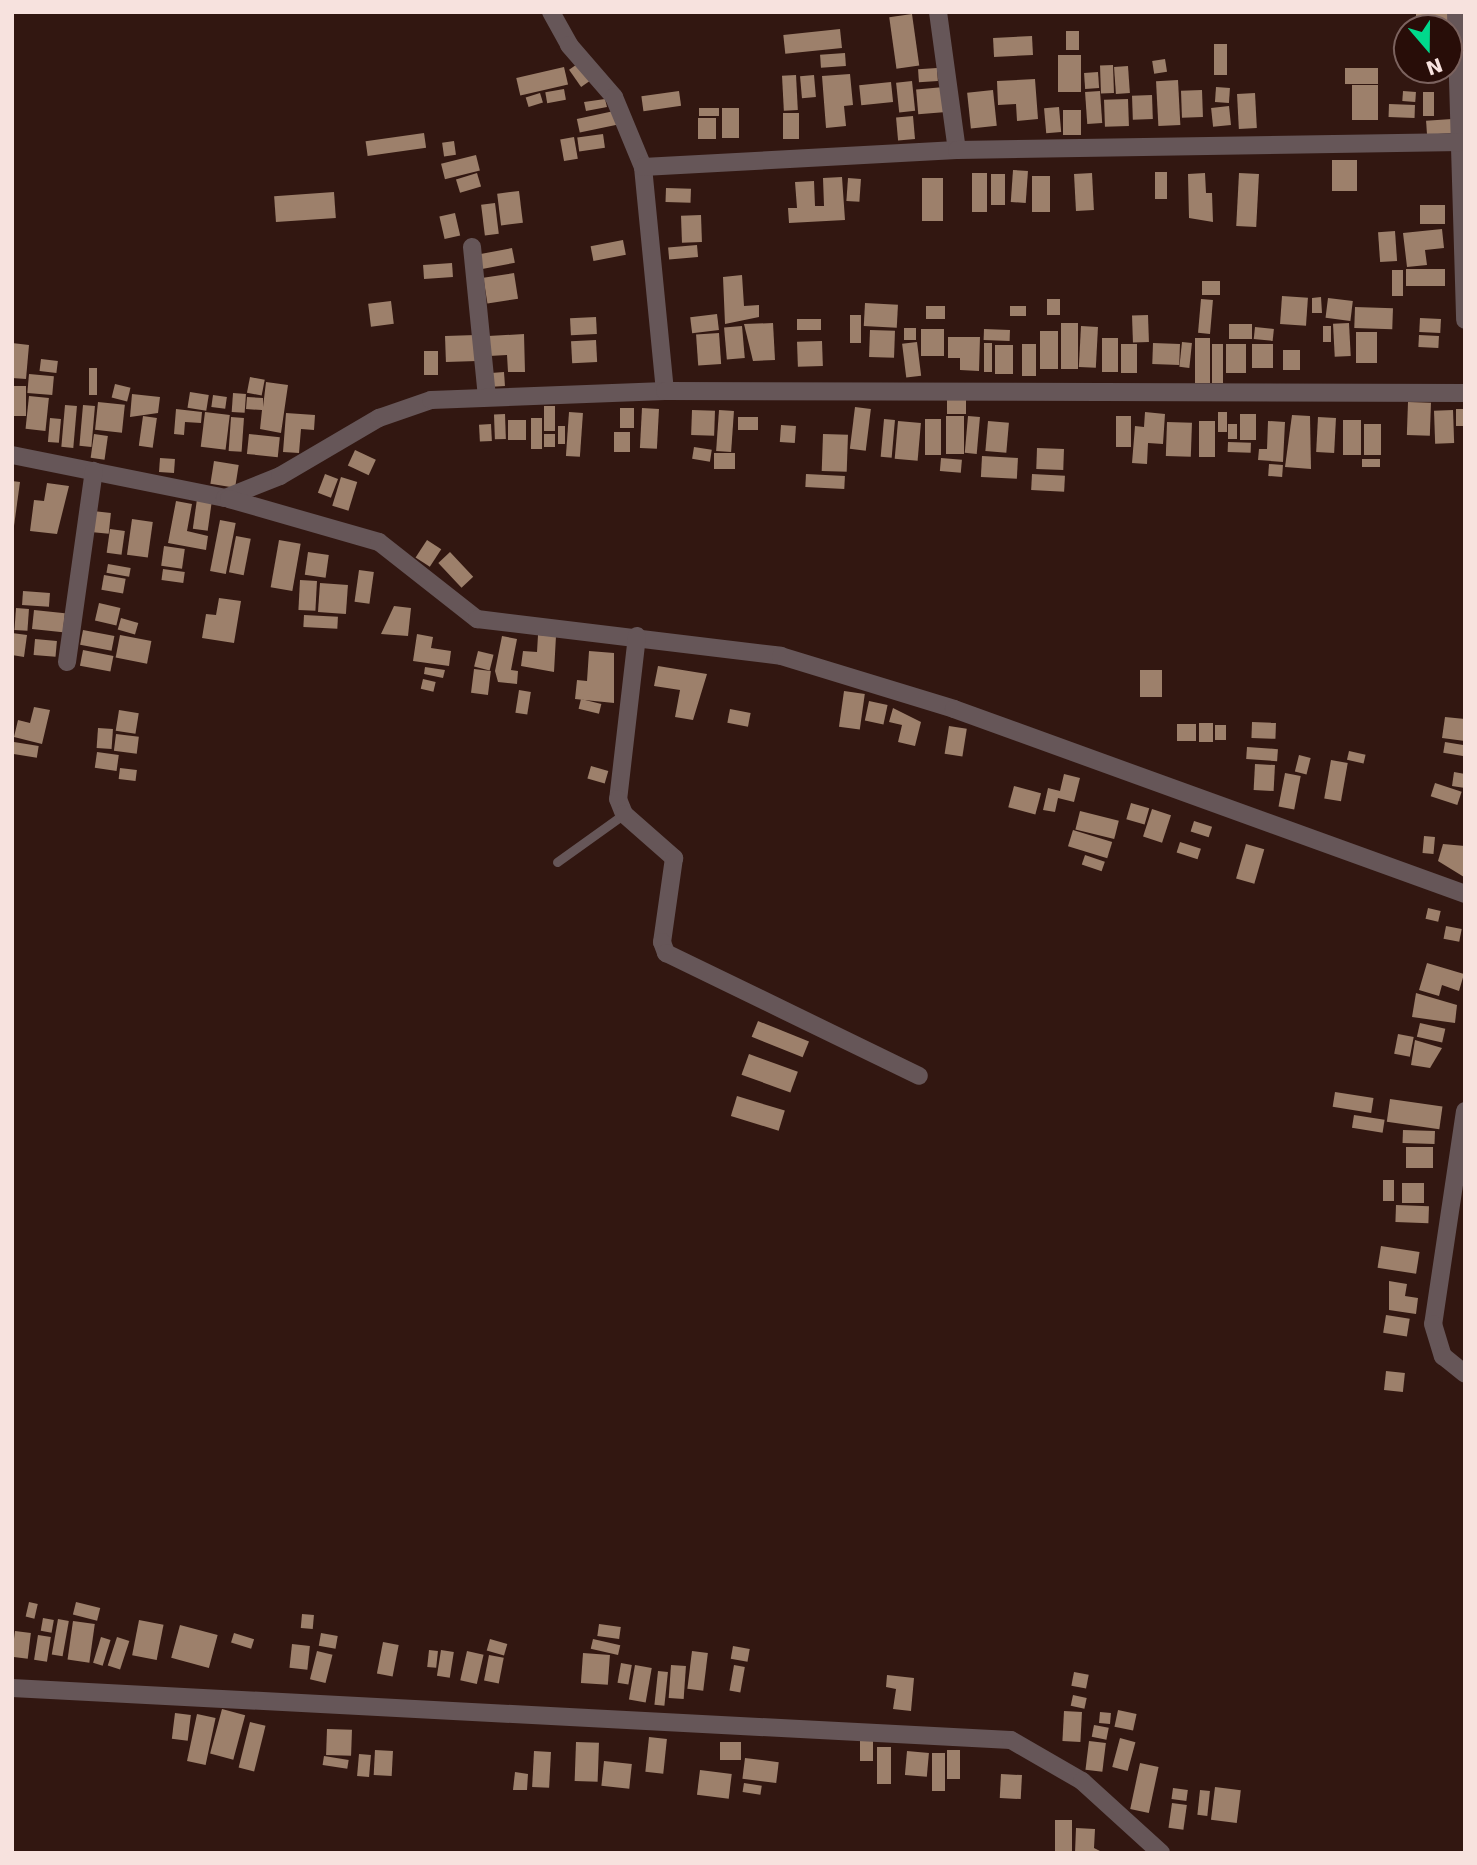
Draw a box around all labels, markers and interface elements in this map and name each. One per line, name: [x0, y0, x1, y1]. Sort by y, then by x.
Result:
north arrow: [1393, 14, 1463, 84]
text: N: [1423, 54, 1446, 80]

